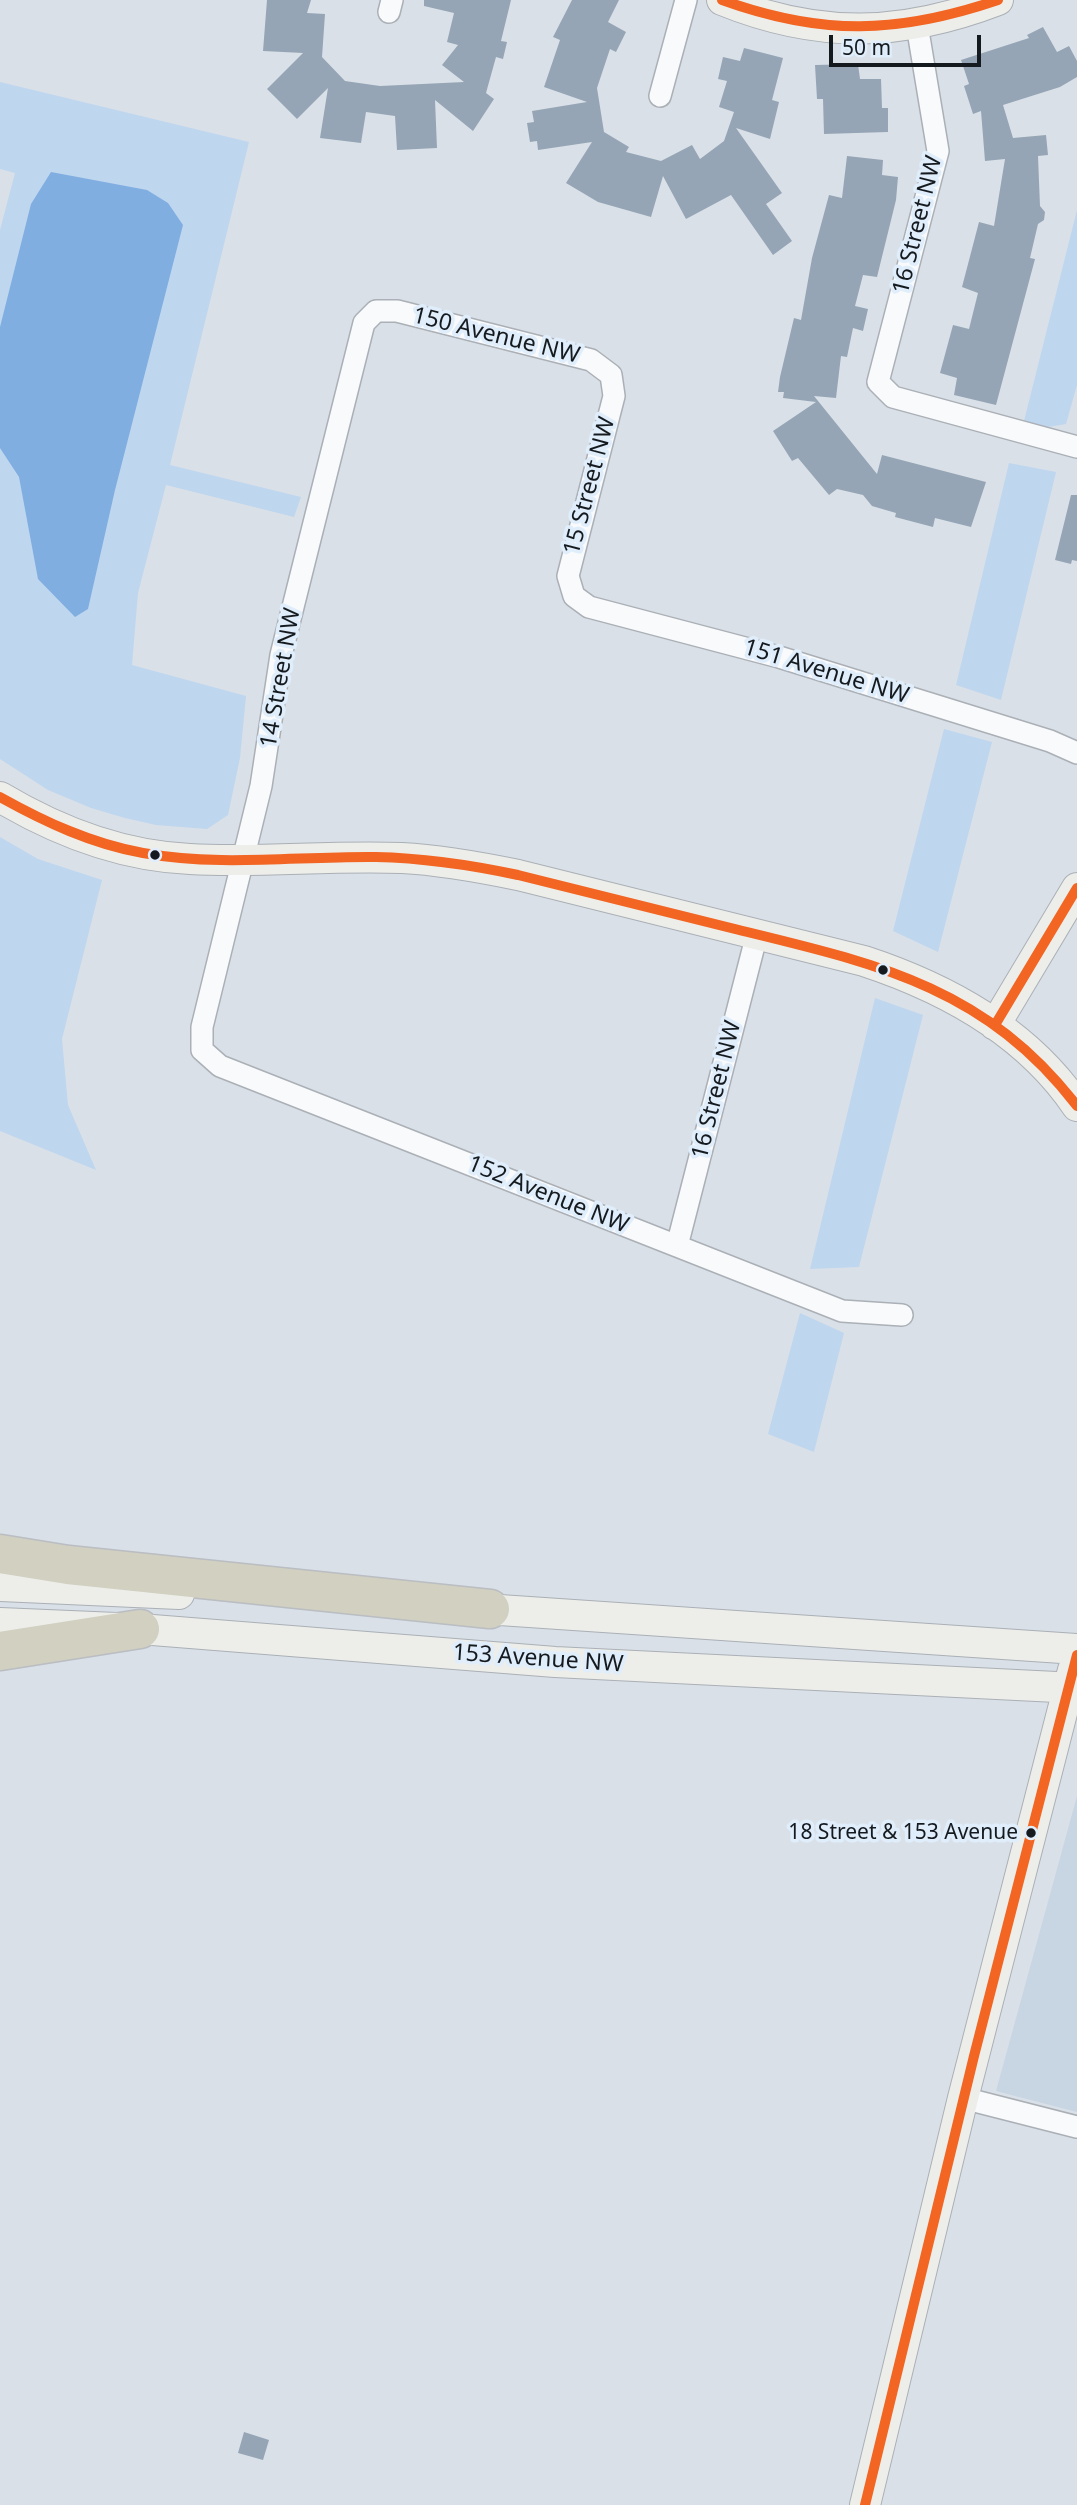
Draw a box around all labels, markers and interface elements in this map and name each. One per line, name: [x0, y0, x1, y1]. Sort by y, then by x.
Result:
scale bar: [832, 21, 984, 65]
text: 50 m: [842, 33, 891, 61]
street label: 16 Street NW: [888, 153, 948, 297]
street label: 150 Avenue NW: [410, 302, 582, 370]
street label: 15 Street NW: [558, 414, 622, 558]
street label: 14 Street NW: [255, 606, 307, 750]
street label: 151 Avenue NW: [740, 634, 912, 710]
unlabelled marker: [148, 848, 162, 862]
unlabelled marker: [876, 963, 890, 977]
street label: 16 Street NW: [687, 1018, 747, 1162]
street label: 152 Avenue NW: [464, 1150, 632, 1240]
street label: 153 Avenue NW: [452, 1639, 624, 1679]
place label: 18 Street & 153 Avenue: [788, 1820, 1018, 1846]
marker: 18 Street & 153 Avenue: [1024, 1826, 1038, 1840]

